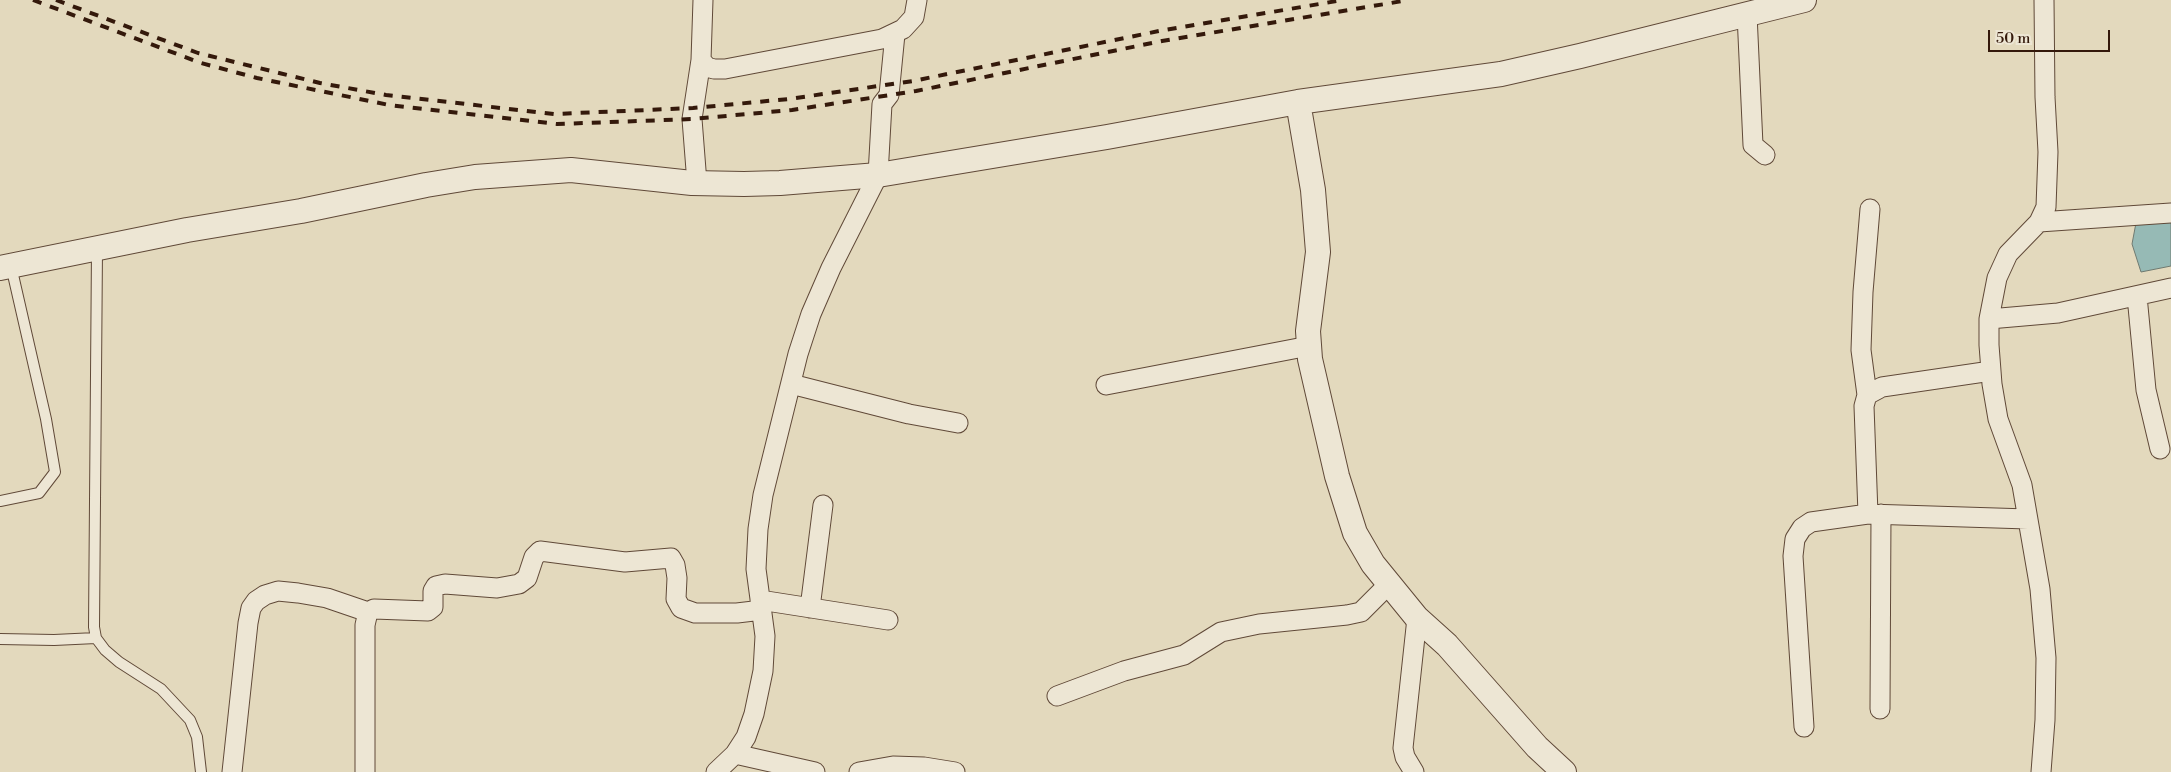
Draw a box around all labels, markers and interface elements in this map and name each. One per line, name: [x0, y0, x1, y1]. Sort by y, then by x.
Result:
scale bar: [1991, 20, 2114, 52]
text: 50 m: [1996, 29, 2030, 48]

